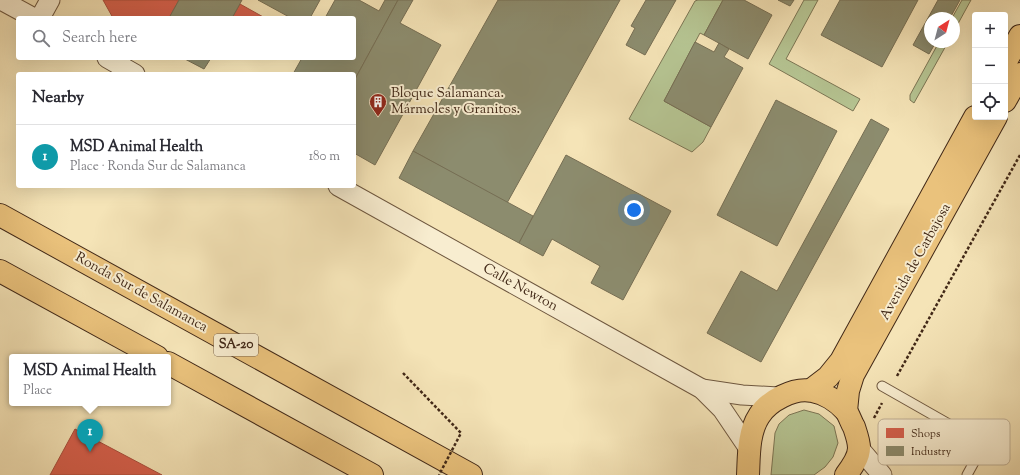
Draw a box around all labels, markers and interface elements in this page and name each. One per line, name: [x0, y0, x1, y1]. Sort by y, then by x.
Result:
north arrow: [924, 12, 960, 48]
map controls: [972, 12, 1008, 120]
button: +: [972, 12, 1008, 48]
search box: [16, 16, 356, 60]
icon: search: [30, 27, 52, 49]
text: Search here: [62, 28, 137, 49]
button: −: [972, 48, 1008, 84]
place label: Bloque Salamanca. Mármoles y Granitos.: [391, 84, 520, 120]
button: locate: [972, 84, 1008, 120]
text: Nearby: [32, 86, 84, 110]
building icon: Bloque Salamanca. Mármoles y Granitos.: [368, 92, 388, 117]
text: MSD Animal Health: [70, 137, 203, 158]
text: 1: [43, 148, 47, 166]
text: 180 m: [309, 148, 340, 166]
text: Place · Ronda Sur de Salamanca: [70, 158, 246, 176]
street label: Avenida de Carbajosa: [876, 199, 957, 324]
your location: [624, 200, 644, 220]
street label: Ronda Sur de Salamanca: [71, 248, 211, 338]
street label: Calle Newton: [479, 259, 561, 317]
road number: SA-20: [214, 334, 258, 356]
popup: [9, 354, 171, 406]
text: MSD Animal Health: [23, 361, 157, 382]
text: Place: [23, 382, 52, 400]
pin: 1: [77, 419, 103, 452]
legend: [878, 419, 1010, 465]
text: Shops: [911, 426, 940, 442]
text: Industry: [911, 444, 952, 460]

